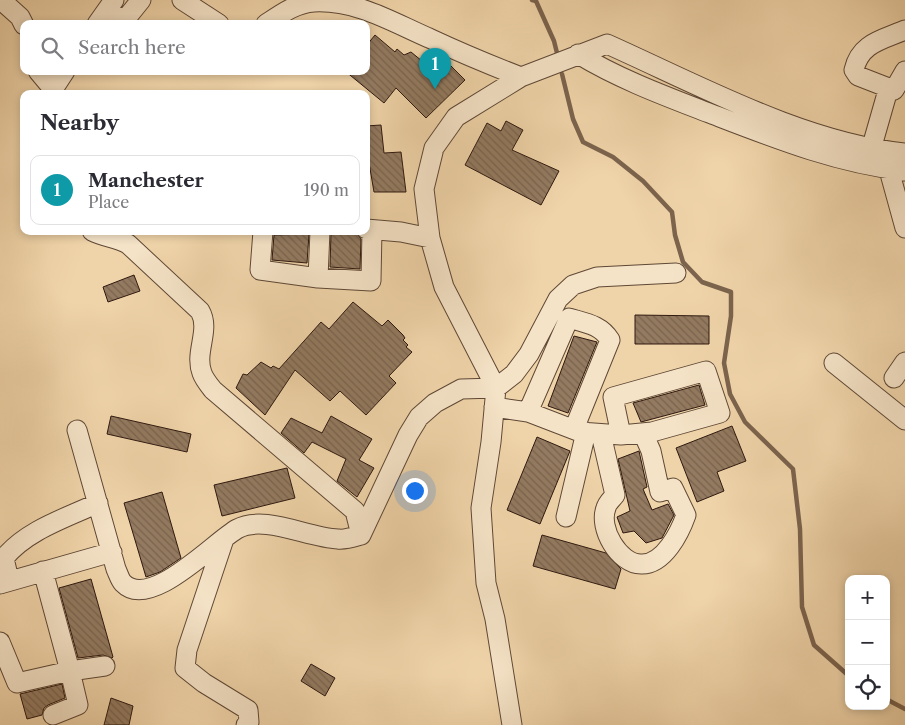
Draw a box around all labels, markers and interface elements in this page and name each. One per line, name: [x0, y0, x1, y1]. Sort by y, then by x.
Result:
search box: [20, 20, 370, 75]
icon: search: [38, 34, 66, 62]
text: Search here: [78, 36, 186, 59]
pin: 1: [419, 48, 451, 89]
text: Nearby: [40, 110, 119, 135]
text: Manchester: [88, 169, 204, 192]
text: 1: [53, 180, 61, 200]
text: 190 m: [304, 180, 349, 200]
text: Place: [88, 192, 129, 212]
your location: [402, 478, 428, 504]
map controls: [845, 575, 890, 710]
button: +: [845, 575, 890, 620]
button: −: [845, 620, 890, 665]
button: locate: [845, 665, 890, 710]

